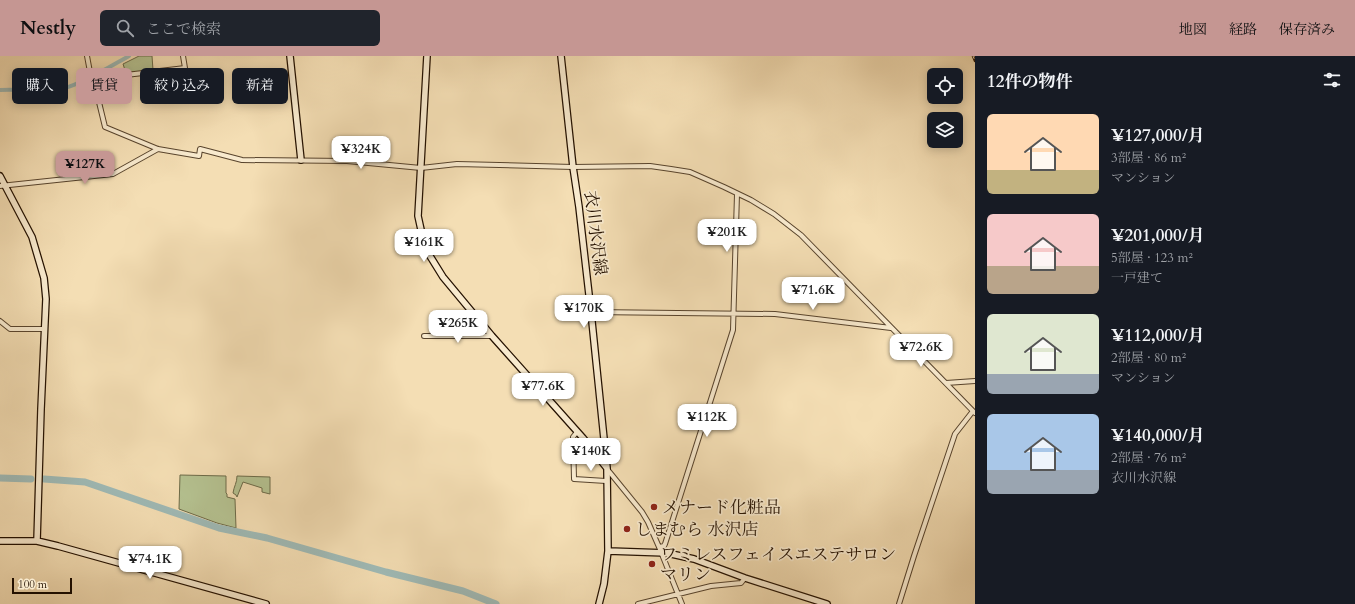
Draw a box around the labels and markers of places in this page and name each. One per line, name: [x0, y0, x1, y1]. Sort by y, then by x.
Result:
pin: ¥324K: [333, 136, 389, 170]
pin: ¥127K: [57, 151, 113, 185]
pin: ¥201K: [699, 219, 755, 253]
pin: ¥161K: [396, 229, 452, 263]
pin: ¥71.6K: [780, 277, 846, 311]
pin: ¥170K: [556, 295, 612, 329]
pin: ¥265K: [430, 310, 486, 344]
pin: ¥72.6K: [888, 334, 954, 368]
pin: ¥77.6K: [510, 373, 576, 407]
pin: ¥112K: [679, 404, 735, 438]
pin: ¥140K: [563, 438, 619, 472]
place label: メナード化粧品: [662, 496, 781, 519]
marker: メナード化粧品: [649, 502, 659, 512]
place label: しまむら 水沢店: [635, 518, 759, 541]
marker: しまむら 水沢店: [622, 524, 632, 534]
place label: ワミレスフェイスエステサロン マリン: [660, 543, 896, 586]
pin: ¥74.1K: [117, 546, 183, 580]
marker: ワミレスフェイスエステサロン マリン: [647, 559, 657, 569]

